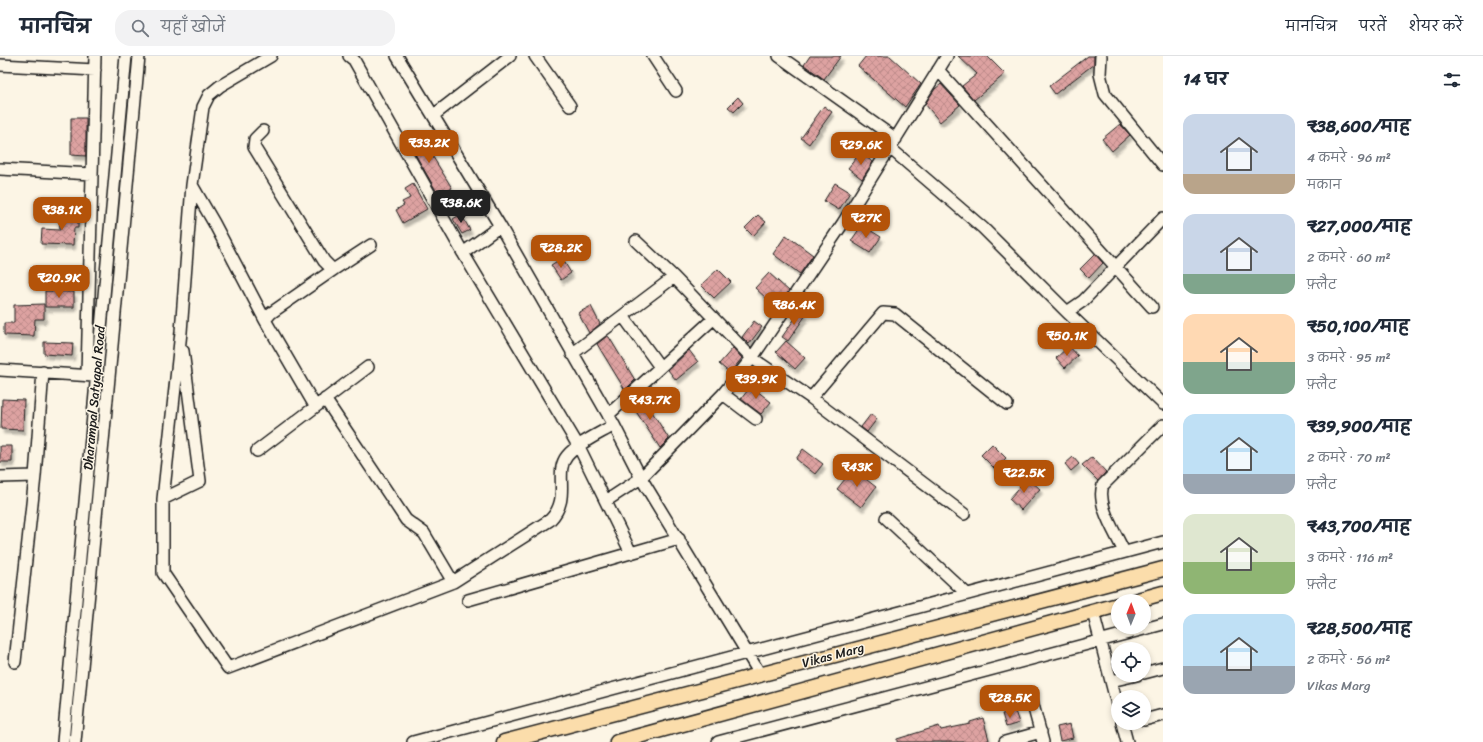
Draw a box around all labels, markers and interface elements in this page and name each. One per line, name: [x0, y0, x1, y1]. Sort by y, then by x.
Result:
text: मानचित्र: [20, 10, 91, 43]
search box: [115, 10, 395, 46]
text: यहाँ खोजें: [161, 14, 225, 40]
text: मानचित्र: [1286, 14, 1337, 39]
text: परतें: [1359, 14, 1386, 39]
text: शेयर करें: [1408, 14, 1463, 39]
icon: search: [129, 17, 151, 39]
text: 14 घर: [1183, 64, 1228, 94]
icon: filters: [1441, 69, 1463, 91]
text: ₹38,600/माह: [1307, 111, 1410, 141]
pin: ₹33.2K: [396, 130, 462, 164]
icon: home: [1215, 130, 1263, 178]
text: ₹33.2K: [409, 131, 449, 154]
pin: ₹29.6K: [828, 132, 894, 166]
text: ₹29.6K: [840, 133, 882, 156]
text: 4 कमरे · 96 m²: [1307, 146, 1391, 169]
text: मकान: [1307, 173, 1341, 196]
pin: ₹38.6K: [428, 190, 494, 224]
text: ₹38.6K: [440, 191, 482, 214]
pin: ₹38.1K: [29, 197, 95, 231]
text: ₹38.1K: [42, 198, 82, 221]
pin: ₹27K: [842, 205, 890, 239]
text: ₹27K: [851, 206, 881, 229]
text: ₹27,000/माह: [1307, 211, 1411, 241]
icon: home: [1215, 230, 1263, 278]
pin: ₹28.2K: [528, 235, 594, 269]
text: ₹28.2K: [540, 236, 582, 259]
text: 2 कमरे · 60 m²: [1307, 246, 1391, 269]
pin: ₹20.9K: [26, 265, 92, 299]
text: ₹20.9K: [38, 266, 80, 289]
text: फ़्लैट: [1307, 273, 1337, 296]
pin: ₹86.4K: [761, 292, 827, 326]
text: ₹86.4K: [773, 293, 815, 316]
text: ₹50,100/माह: [1307, 311, 1409, 341]
pin: ₹50.1K: [1034, 323, 1100, 357]
street label: Dharampal Satyapal Road: [76, 324, 112, 471]
text: ₹50.1K: [1047, 324, 1087, 347]
icon: home: [1215, 330, 1263, 378]
text: 3 कमरे · 95 m²: [1307, 346, 1391, 369]
pin: ₹39.9K: [723, 366, 789, 400]
text: ₹39.9K: [735, 367, 777, 390]
text: फ़्लैट: [1307, 373, 1337, 396]
pin: ₹43.7K: [617, 387, 683, 421]
text: ₹43.7K: [629, 388, 671, 411]
text: ₹39,900/माह: [1307, 411, 1411, 441]
icon: home: [1215, 430, 1263, 478]
text: 2 कमरे · 70 m²: [1307, 446, 1391, 469]
pin: ₹43K: [833, 454, 881, 488]
text: ₹43K: [842, 455, 872, 478]
pin: ₹22.5K: [991, 460, 1057, 494]
text: ₹22.5K: [1003, 461, 1045, 484]
text: फ़्लैट: [1307, 473, 1337, 496]
text: ₹43,700/माह: [1307, 511, 1411, 541]
icon: home: [1215, 530, 1263, 578]
text: 3 कमरे · 116 m²: [1307, 546, 1393, 569]
text: फ़्लैट: [1307, 573, 1337, 596]
north arrow: [1111, 594, 1151, 634]
map controls: [1111, 594, 1151, 730]
text: ₹28,500/माह: [1307, 613, 1411, 643]
icon: home: [1215, 630, 1263, 678]
street label: Vikas Marg: [799, 636, 867, 674]
button: locate: [1111, 642, 1151, 682]
text: 2 कमरे · 56 m²: [1307, 648, 1390, 671]
text: Vikas Marg: [1307, 674, 1371, 697]
pin: ₹28.5K: [977, 685, 1043, 719]
text: ₹28.5K: [989, 686, 1031, 709]
button: layers: [1111, 690, 1151, 730]

